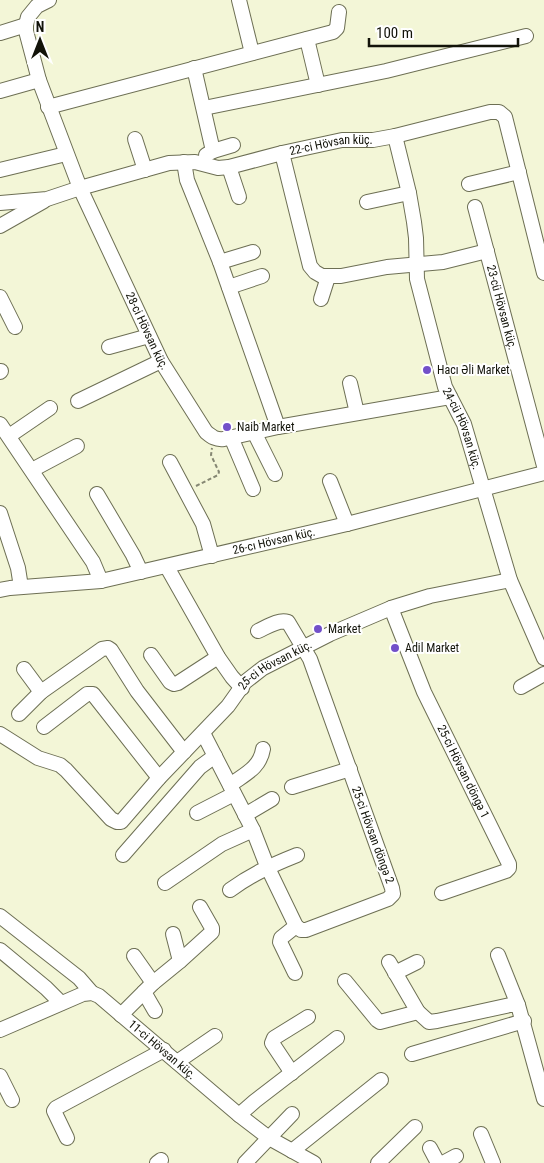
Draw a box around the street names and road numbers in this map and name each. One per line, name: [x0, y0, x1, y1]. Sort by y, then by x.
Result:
street label: 22-ci Hövsan küç.: [288, 133, 373, 158]
street label: 23-cü Hövsan küç.: [484, 264, 520, 351]
street label: 28-ci Hövsan küç.: [123, 290, 172, 372]
street label: 24-cü Hövsan küç.: [439, 385, 484, 471]
street label: 26-cı Hövsan küç.: [231, 525, 317, 557]
street label: 25-ci Hövsan küç.: [235, 637, 314, 692]
street label: 25-ci Hövsan döngə 1: [434, 723, 492, 821]
street label: 25-ci Hövsan döngə 2: [349, 785, 397, 885]
street label: 11-ci Hövsan küç.: [126, 1017, 199, 1082]

